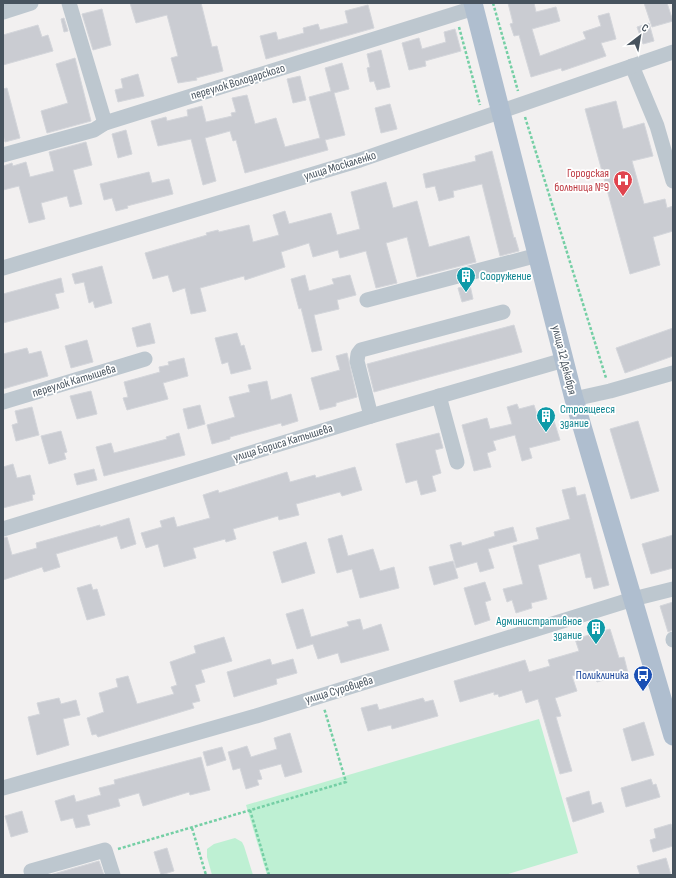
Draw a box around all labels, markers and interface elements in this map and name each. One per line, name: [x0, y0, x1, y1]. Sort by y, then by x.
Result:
north arrow: [620, 16, 660, 56]
text: С: [639, 21, 651, 35]
street label: переулок Володарского: [189, 61, 287, 103]
street label: улица Москаленко: [302, 148, 378, 184]
place label: Городская больница №9: [554, 166, 609, 195]
hospital icon: Городская больница №9: [612, 169, 634, 197]
building icon: Сооружение: [455, 265, 477, 293]
place label: Сооружение: [480, 269, 531, 284]
street label: улица 12 Декабря: [548, 324, 580, 396]
street label: переулок Катышева: [30, 361, 118, 401]
place label: Строящееся здание: [560, 402, 615, 431]
building icon: Строящееся здание: [535, 405, 557, 433]
street label: улица Бориса Катышева: [231, 421, 335, 465]
place label: Административное здание: [495, 614, 582, 643]
building icon: Административное здание: [585, 617, 607, 645]
bus stop icon: Поликлиника: [632, 664, 654, 692]
place label: Поликлиника: [576, 668, 629, 683]
street label: улица Суровцева: [303, 672, 375, 707]

